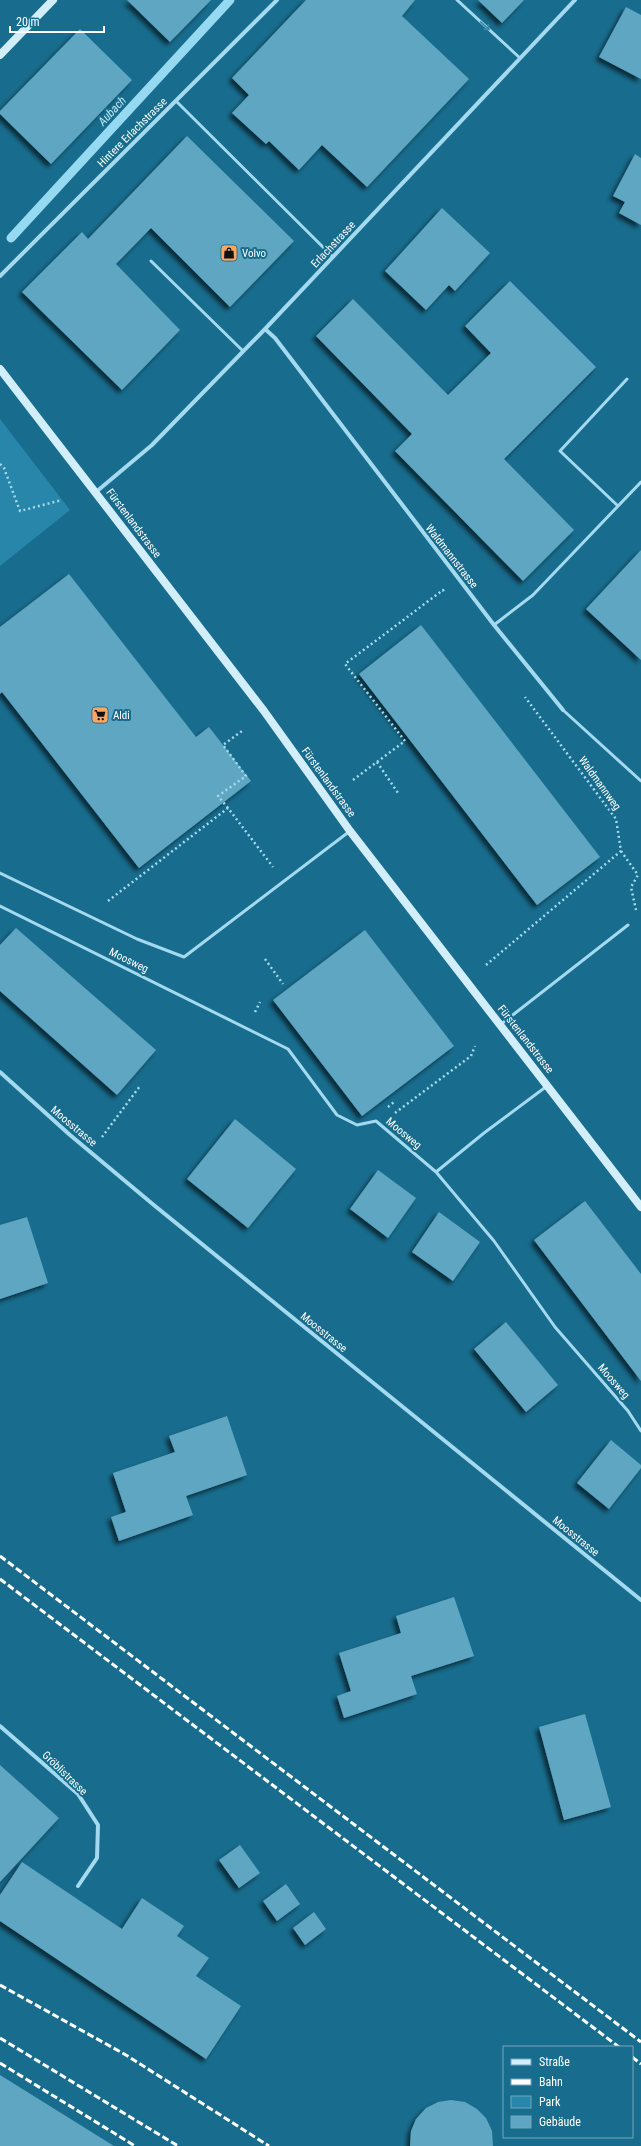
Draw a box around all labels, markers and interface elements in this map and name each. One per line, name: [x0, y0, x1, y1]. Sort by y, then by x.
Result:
scale bar: [10, 8, 104, 34]
text: 20 m: [16, 15, 40, 29]
one-way arrow: [480, 22, 490, 31]
water label: Aubach: [94, 93, 129, 129]
street label: Hintere Erlachstrasse: [95, 95, 170, 170]
street label: Erlachstrasse: [309, 218, 358, 270]
shop icon: Volvo: [219, 243, 239, 263]
place label: Volvo: [242, 247, 267, 260]
street label: Fürstenlandstrasse: [103, 486, 164, 560]
street label: Waldmannstrasse: [423, 522, 481, 591]
supermarket icon: Aldi: [90, 705, 110, 725]
place label: Aldi: [113, 709, 130, 722]
street label: Fürstenlandstrasse: [299, 745, 358, 820]
street label: Waldmannweg: [576, 754, 623, 813]
street label: Moosweg: [107, 945, 151, 976]
street label: Fürstenlandstrasse: [495, 1003, 556, 1076]
street label: Moosstrasse: [48, 1103, 99, 1149]
street label: Moosweg: [383, 1115, 424, 1152]
street label: Moosstrasse: [298, 1310, 350, 1355]
street label: Moosweg: [595, 1361, 632, 1401]
street label: Moosstrasse: [550, 1514, 602, 1559]
street label: Gröblistrasse: [39, 1749, 90, 1798]
legend: [503, 2046, 633, 2138]
text: Straße: [539, 2055, 570, 2069]
text: Bahn: [539, 2075, 563, 2089]
text: Park: [539, 2095, 561, 2109]
text: Gebäude: [539, 2115, 581, 2129]

